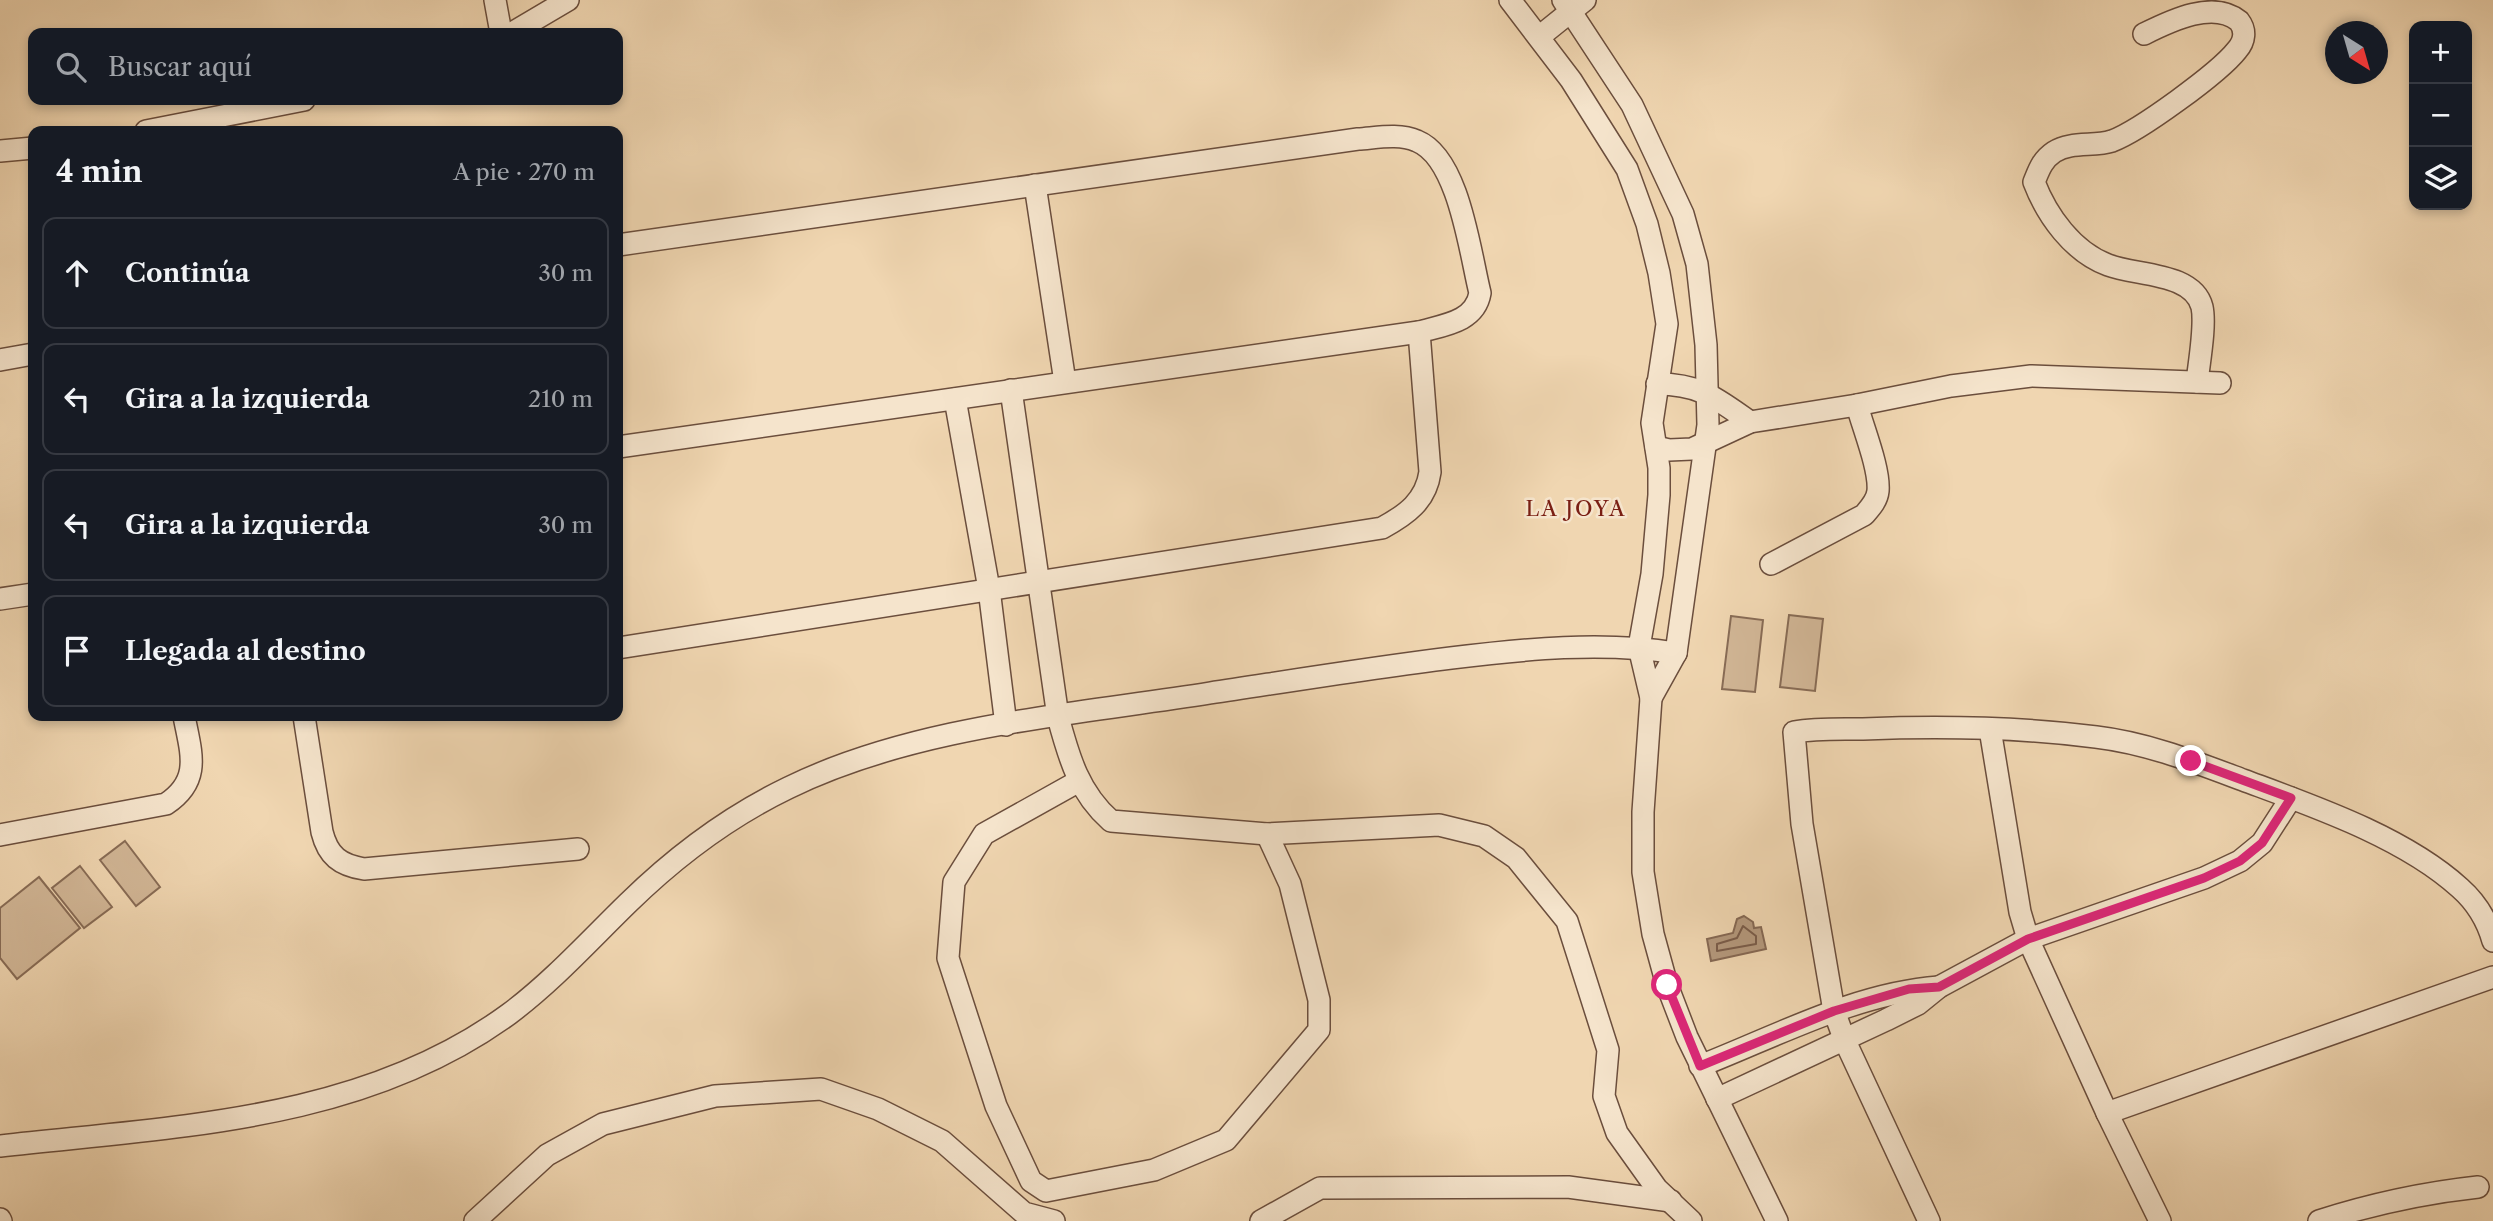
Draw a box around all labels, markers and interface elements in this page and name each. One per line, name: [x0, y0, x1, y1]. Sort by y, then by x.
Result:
north arrow: [2325, 21, 2388, 84]
map controls: [2409, 21, 2472, 210]
button: +: [2409, 21, 2472, 84]
search box: [28, 28, 623, 105]
icon: search: [52, 48, 90, 86]
text: Buscar aquí: [108, 51, 252, 83]
button: −: [2409, 84, 2472, 147]
button: layers: [2409, 147, 2472, 210]
text: 4 min: [56, 153, 142, 190]
text: A pie · 270 m: [453, 158, 595, 186]
icon: ahead: [58, 254, 96, 292]
text: Continúa: [125, 257, 250, 289]
text: 30 m: [538, 259, 593, 287]
icon: left: [58, 380, 96, 418]
text: Gira a la izquierda: [125, 383, 370, 415]
text: 210 m: [528, 385, 593, 413]
district label: LA JOYA: [1525, 496, 1627, 521]
icon: left: [58, 506, 96, 544]
text: Gira a la izquierda: [125, 509, 370, 541]
text: 30 m: [538, 511, 593, 539]
icon: arrive: [58, 632, 96, 670]
text: Llegada al destino: [125, 635, 366, 667]
route end: [2175, 745, 2206, 776]
route start: [1651, 969, 1682, 1000]

